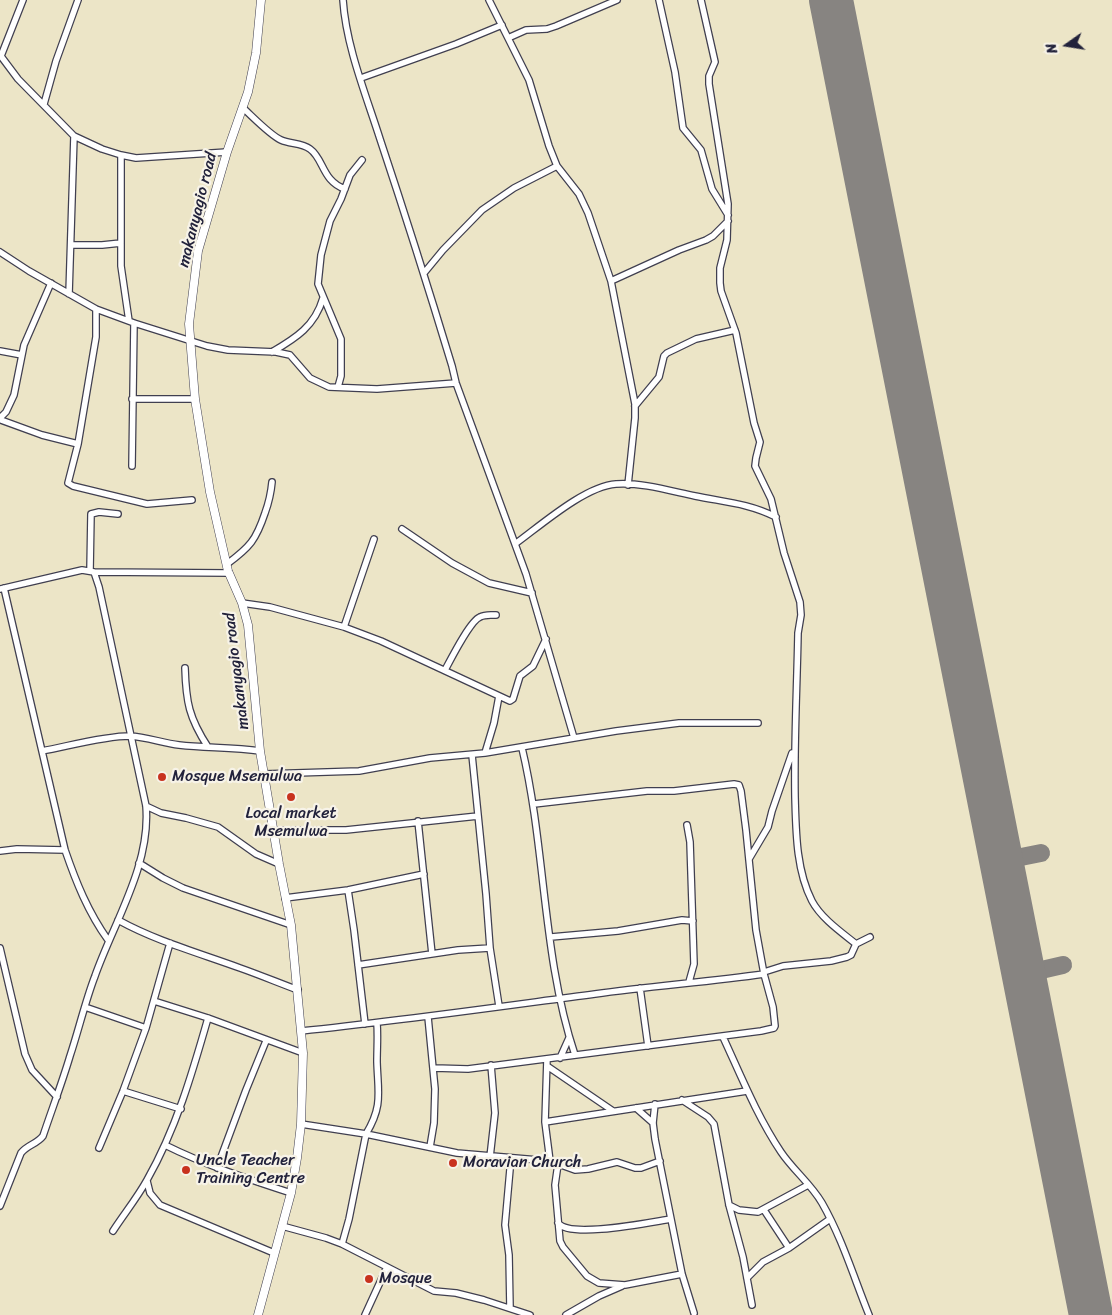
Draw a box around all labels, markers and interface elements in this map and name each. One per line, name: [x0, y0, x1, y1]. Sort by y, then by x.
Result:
north arrow: [1042, 20, 1092, 70]
text: N: [1039, 41, 1065, 56]
street label: makanyagio road: [174, 151, 222, 269]
street label: makanyagio road: [220, 611, 254, 731]
place label: Mosque Msemulwa: [172, 767, 302, 787]
marker: Mosque Msemulwa: [156, 771, 168, 783]
marker: Local market Msemulwa: [285, 791, 297, 803]
place label: Local market Msemulwa: [246, 804, 336, 842]
place label: Uncle Teacher Training Centre: [196, 1151, 305, 1189]
place label: Moravian Church: [463, 1153, 581, 1173]
marker: Moravian Church: [447, 1157, 459, 1169]
marker: Uncle Teacher Training Centre: [180, 1164, 192, 1176]
place label: Mosque: [379, 1269, 432, 1289]
marker: Mosque: [363, 1273, 375, 1285]

